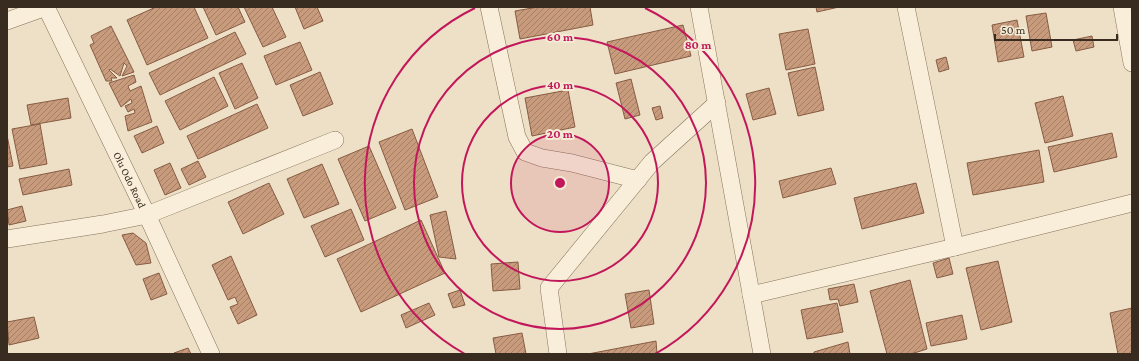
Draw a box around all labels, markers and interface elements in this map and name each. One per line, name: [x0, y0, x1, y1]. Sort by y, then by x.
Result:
scale bar: [995, 16, 1117, 42]
text: 50 m: [1001, 23, 1026, 37]
text: 60 m: [547, 30, 574, 44]
text: 80 m: [685, 38, 712, 52]
text: 40 m: [547, 78, 574, 92]
text: 20 m: [547, 127, 574, 141]
street label: Olu Odo Road: [111, 150, 149, 210]
centre of rings: [553, 176, 567, 190]

